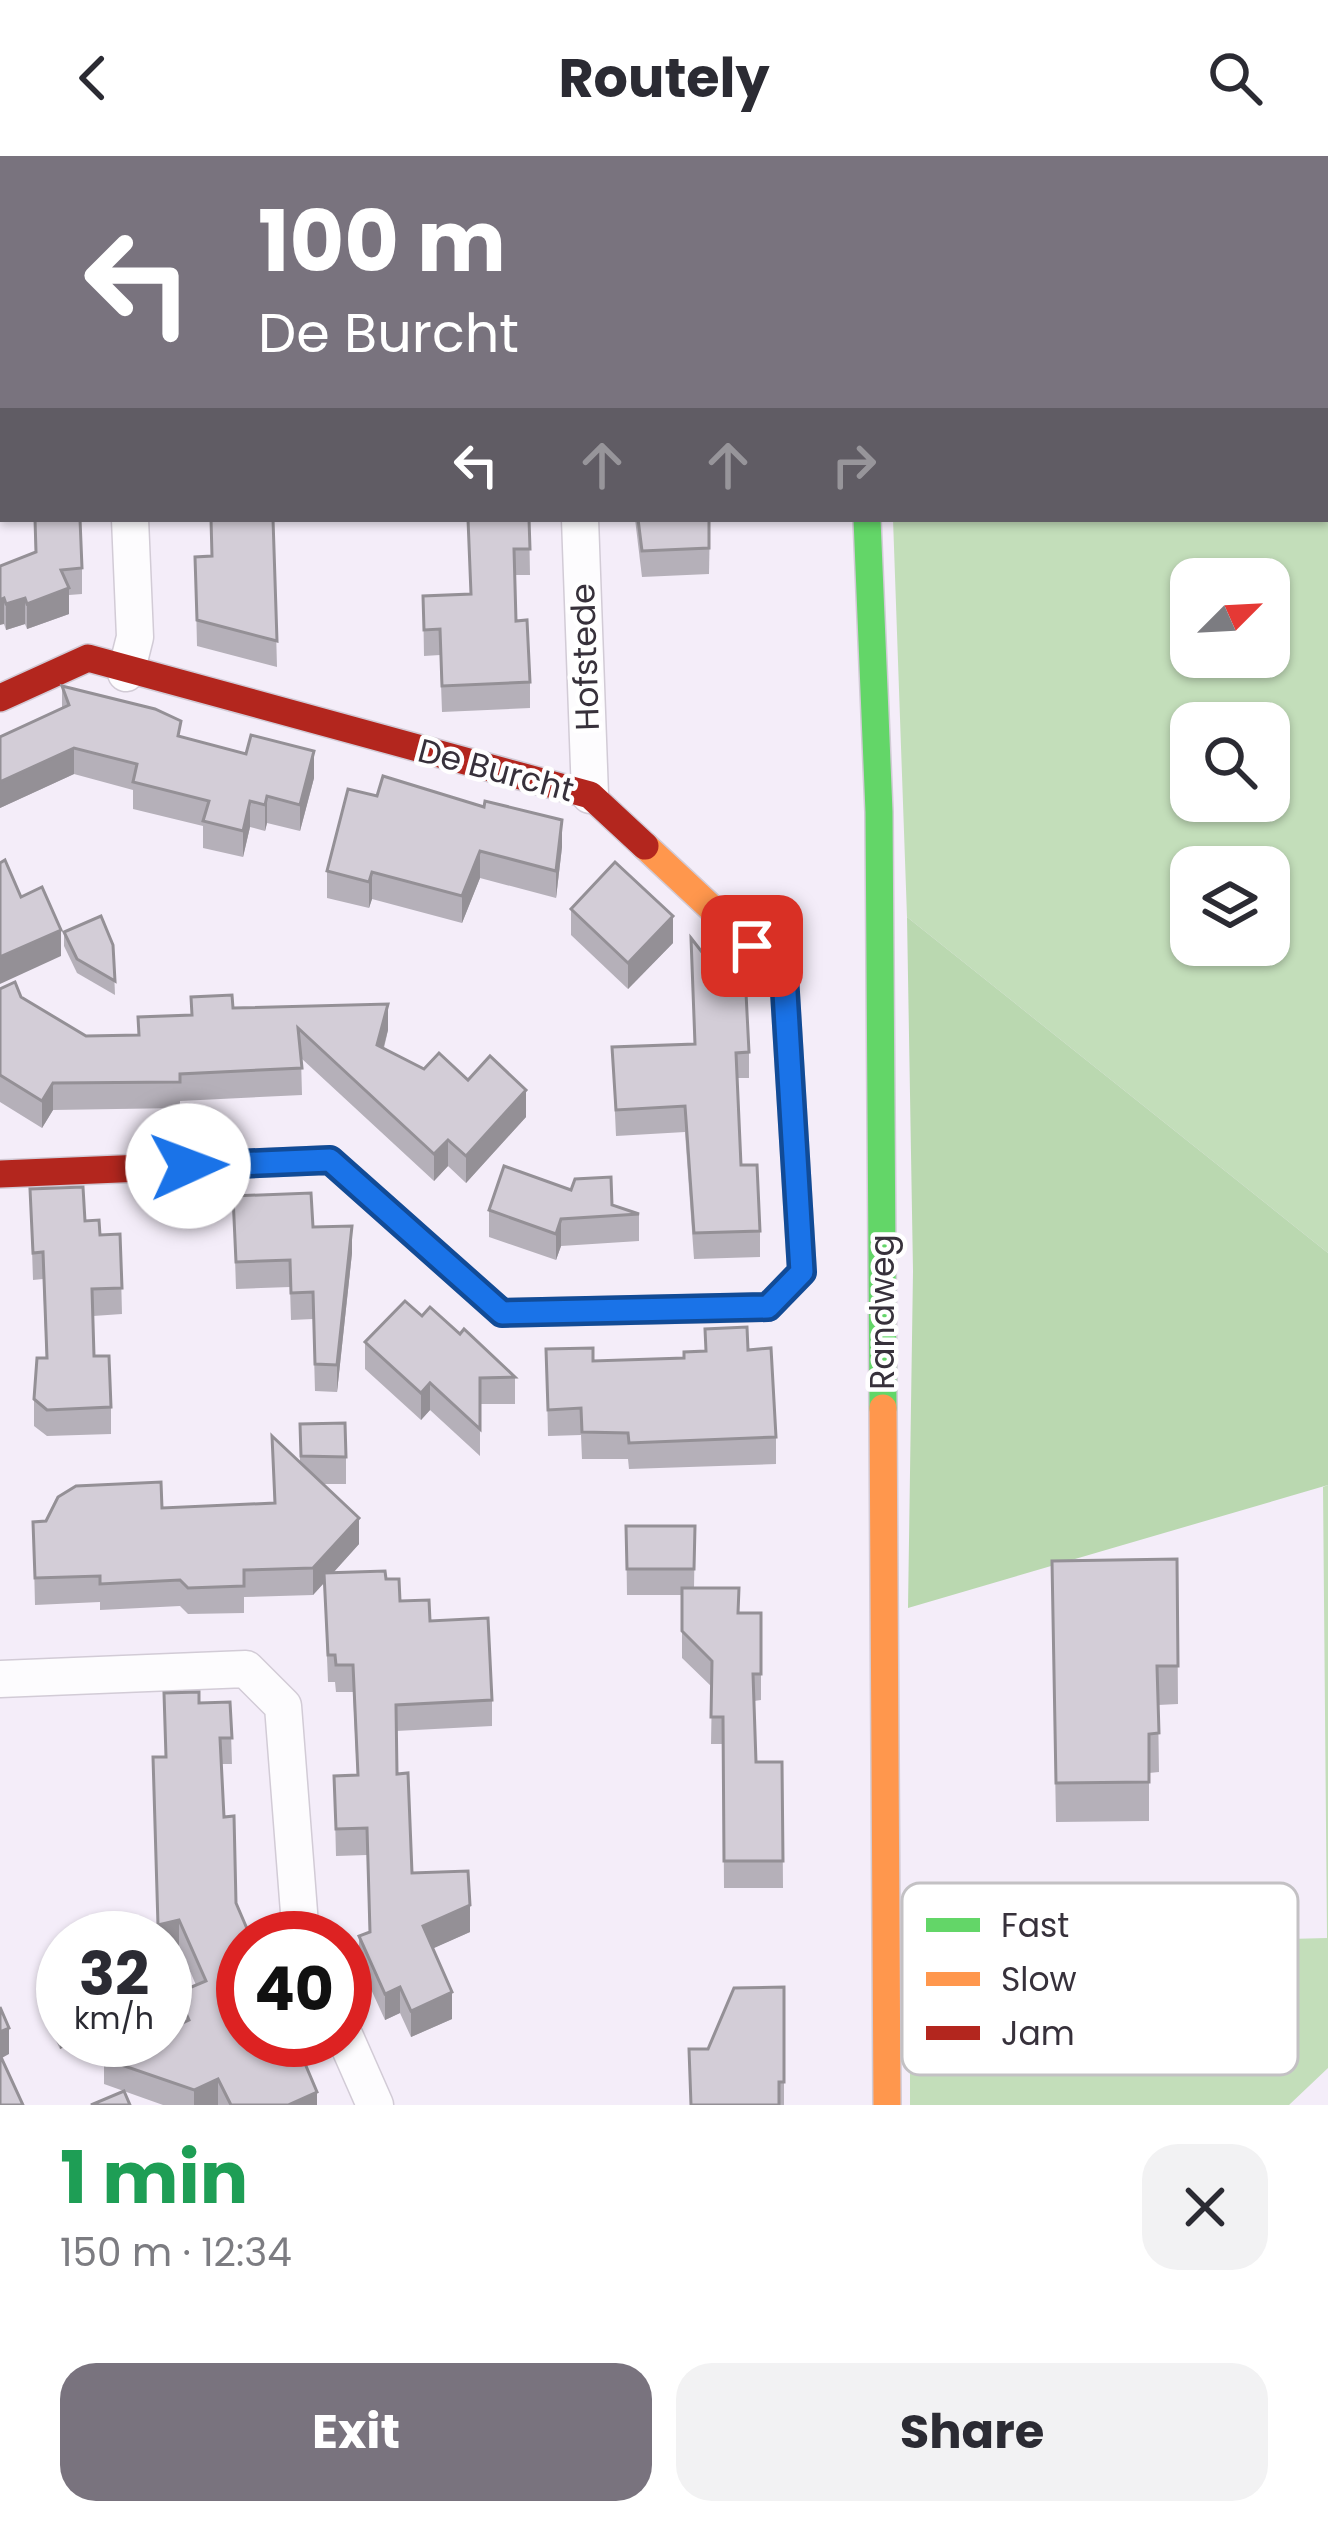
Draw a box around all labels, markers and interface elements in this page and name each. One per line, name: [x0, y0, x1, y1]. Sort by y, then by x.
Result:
text: Routely: [558, 40, 770, 116]
icon: back: [60, 45, 126, 111]
icon: search: [1202, 45, 1268, 111]
text: 100 m: [258, 183, 506, 300]
icon: left: [60, 204, 216, 360]
text: De Burcht: [258, 295, 519, 371]
icon: left: [443, 432, 509, 498]
icon: ahead: [569, 432, 635, 498]
icon: ahead: [695, 432, 761, 498]
icon: right: [821, 432, 887, 498]
north arrow: [1170, 558, 1290, 678]
map controls: [1170, 558, 1290, 966]
street label: Hofstede: [559, 583, 611, 731]
button: search: [1170, 702, 1290, 822]
street label: De Burcht: [413, 727, 579, 813]
button: layers: [1170, 846, 1290, 966]
pin: [701, 895, 803, 997]
icon: arrive: [719, 913, 785, 979]
position arrow: [125, 1103, 251, 1229]
street label: Randweg: [859, 1234, 906, 1390]
legend: [902, 1883, 1298, 2075]
text: Fast: [1001, 1902, 1069, 1949]
speed limit sign: 40: [216, 1911, 372, 2067]
text: 32: [79, 1932, 149, 2016]
text: Slow: [1001, 1956, 1077, 2003]
text: km/h: [74, 1997, 154, 2040]
text: Jam: [1001, 2010, 1075, 2057]
text: 1 min: [60, 2127, 248, 2228]
button: close: [1142, 2144, 1268, 2270]
text: 150 m · 12:34: [60, 2225, 292, 2280]
button: Exit: [60, 2363, 652, 2501]
button: Share: [676, 2363, 1268, 2501]

